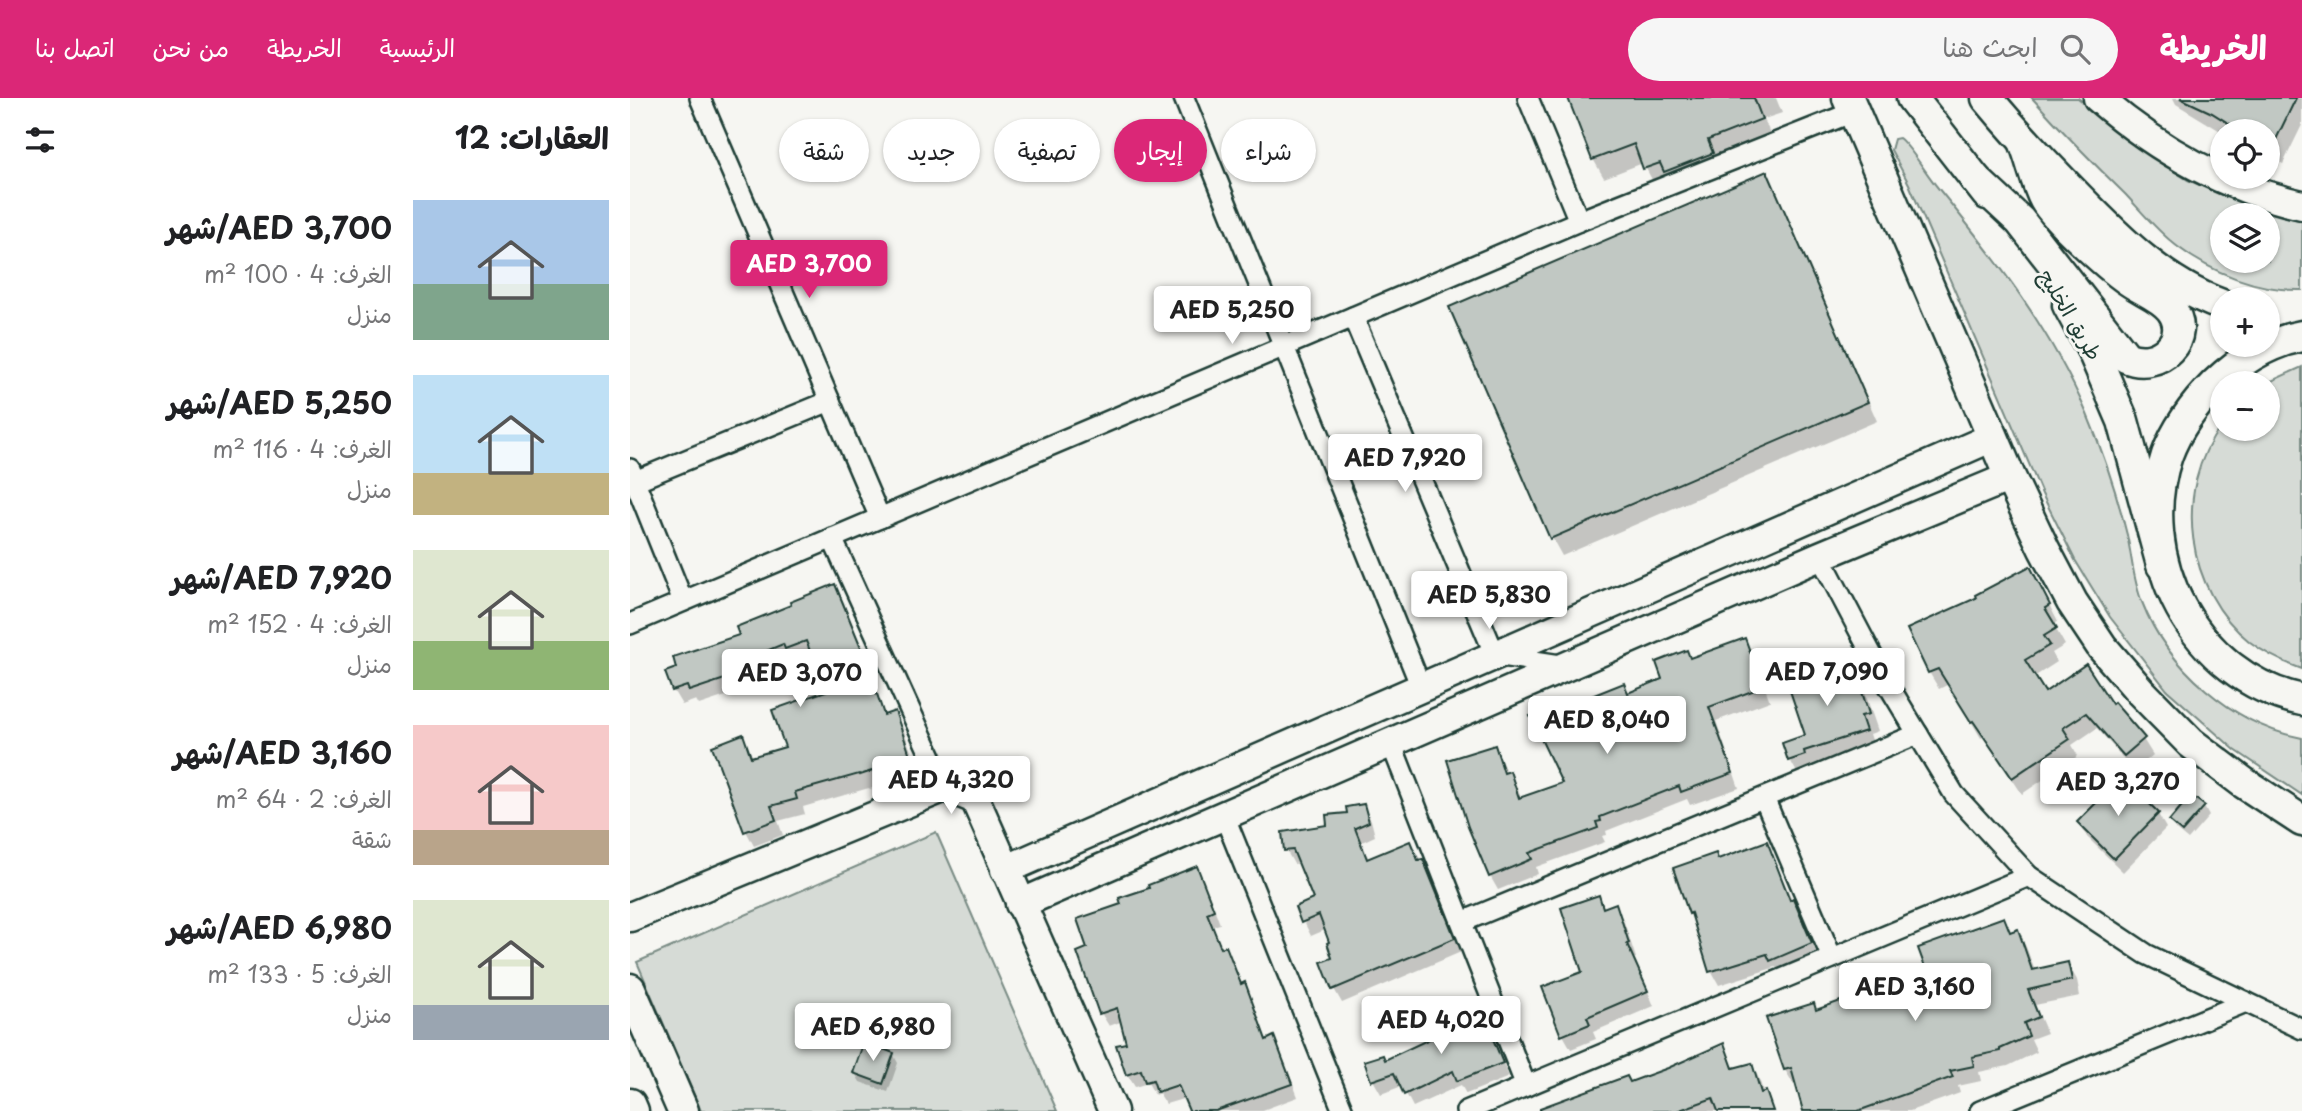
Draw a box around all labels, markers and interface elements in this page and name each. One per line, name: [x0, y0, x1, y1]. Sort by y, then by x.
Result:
search box: [1628, 18, 2118, 81]
text: الخريطة: [2160, 21, 2267, 71]
text: ابحث هنا: [1942, 27, 2038, 66]
text: اتصل بنا: [35, 29, 115, 65]
text: من نحن: [153, 29, 229, 65]
text: الخريطة: [267, 29, 342, 65]
text: الرئيسية: [380, 29, 455, 65]
icon: search: [2056, 30, 2094, 68]
text: العقارات: 12: [455, 114, 609, 159]
chip: شقة: [779, 119, 869, 182]
chip: جديد: [883, 119, 980, 182]
chip: تصفية: [994, 119, 1100, 182]
chip: إيجار: [1114, 119, 1207, 182]
chip: شراء: [1221, 119, 1316, 182]
map controls: [2210, 119, 2280, 441]
button: locate: [2210, 119, 2280, 189]
icon: filters: [21, 121, 59, 159]
button: layers: [2210, 203, 2280, 273]
text: AED 3,700/شهر: [166, 204, 392, 249]
icon: home: [469, 228, 553, 312]
pin: AED 3,700: [729, 240, 889, 300]
text: AED 3,700: [746, 245, 872, 280]
text: الغرف: 4 · 100 m²: [204, 256, 392, 291]
street label: طريق الخليج: [2032, 262, 2112, 366]
pin: AED 5,250: [1152, 286, 1312, 346]
button: +: [2210, 287, 2280, 357]
text: AED 5,250: [1170, 291, 1294, 326]
text: منزل: [347, 296, 392, 331]
button: −: [2210, 371, 2280, 441]
text: AED 5,250/شهر: [167, 379, 392, 424]
icon: home: [469, 403, 553, 487]
text: الغرف: 4 · 116 m²: [213, 431, 392, 466]
pin: AED 7,920: [1325, 434, 1485, 494]
text: AED 7,920: [1344, 439, 1466, 474]
text: منزل: [347, 471, 392, 506]
text: AED 7,920/شهر: [171, 554, 392, 599]
pin: AED 5,830: [1409, 572, 1569, 631]
text: AED 5,830: [1427, 576, 1551, 611]
icon: home: [469, 578, 553, 662]
text: الغرف: 4 · 152 m²: [207, 606, 392, 641]
text: منزل: [347, 646, 392, 681]
pin: AED 7,090: [1747, 648, 1907, 708]
pin: AED 3,070: [720, 650, 880, 709]
text: AED 7,090: [1766, 653, 1888, 688]
text: AED 3,070: [738, 654, 862, 689]
pin: AED 8,040: [1527, 696, 1687, 756]
text: AED 8,040: [1544, 701, 1670, 736]
text: AED 3,160/شهر: [173, 729, 392, 774]
icon: home: [469, 753, 553, 837]
pin: AED 4,320: [871, 756, 1031, 816]
pin: AED 3,270: [2038, 758, 2198, 818]
text: AED 4,320: [888, 761, 1014, 796]
text: AED 3,270: [2056, 763, 2180, 798]
text: الغرف: 2 · 64 m²: [216, 781, 392, 816]
text: شقة: [352, 821, 392, 856]
text: AED 6,980/شهر: [167, 904, 392, 949]
icon: home: [469, 928, 553, 1012]
text: الغرف: 5 · 133 m²: [207, 956, 392, 991]
pin: AED 3,160: [1835, 964, 1995, 1023]
text: AED 3,160: [1855, 968, 1975, 1003]
text: منزل: [347, 996, 392, 1031]
pin: AED 4,020: [1361, 996, 1521, 1056]
text: AED 4,020: [1378, 1001, 1504, 1036]
pin: AED 6,980: [793, 1004, 953, 1063]
text: AED 6,980: [811, 1008, 935, 1043]

